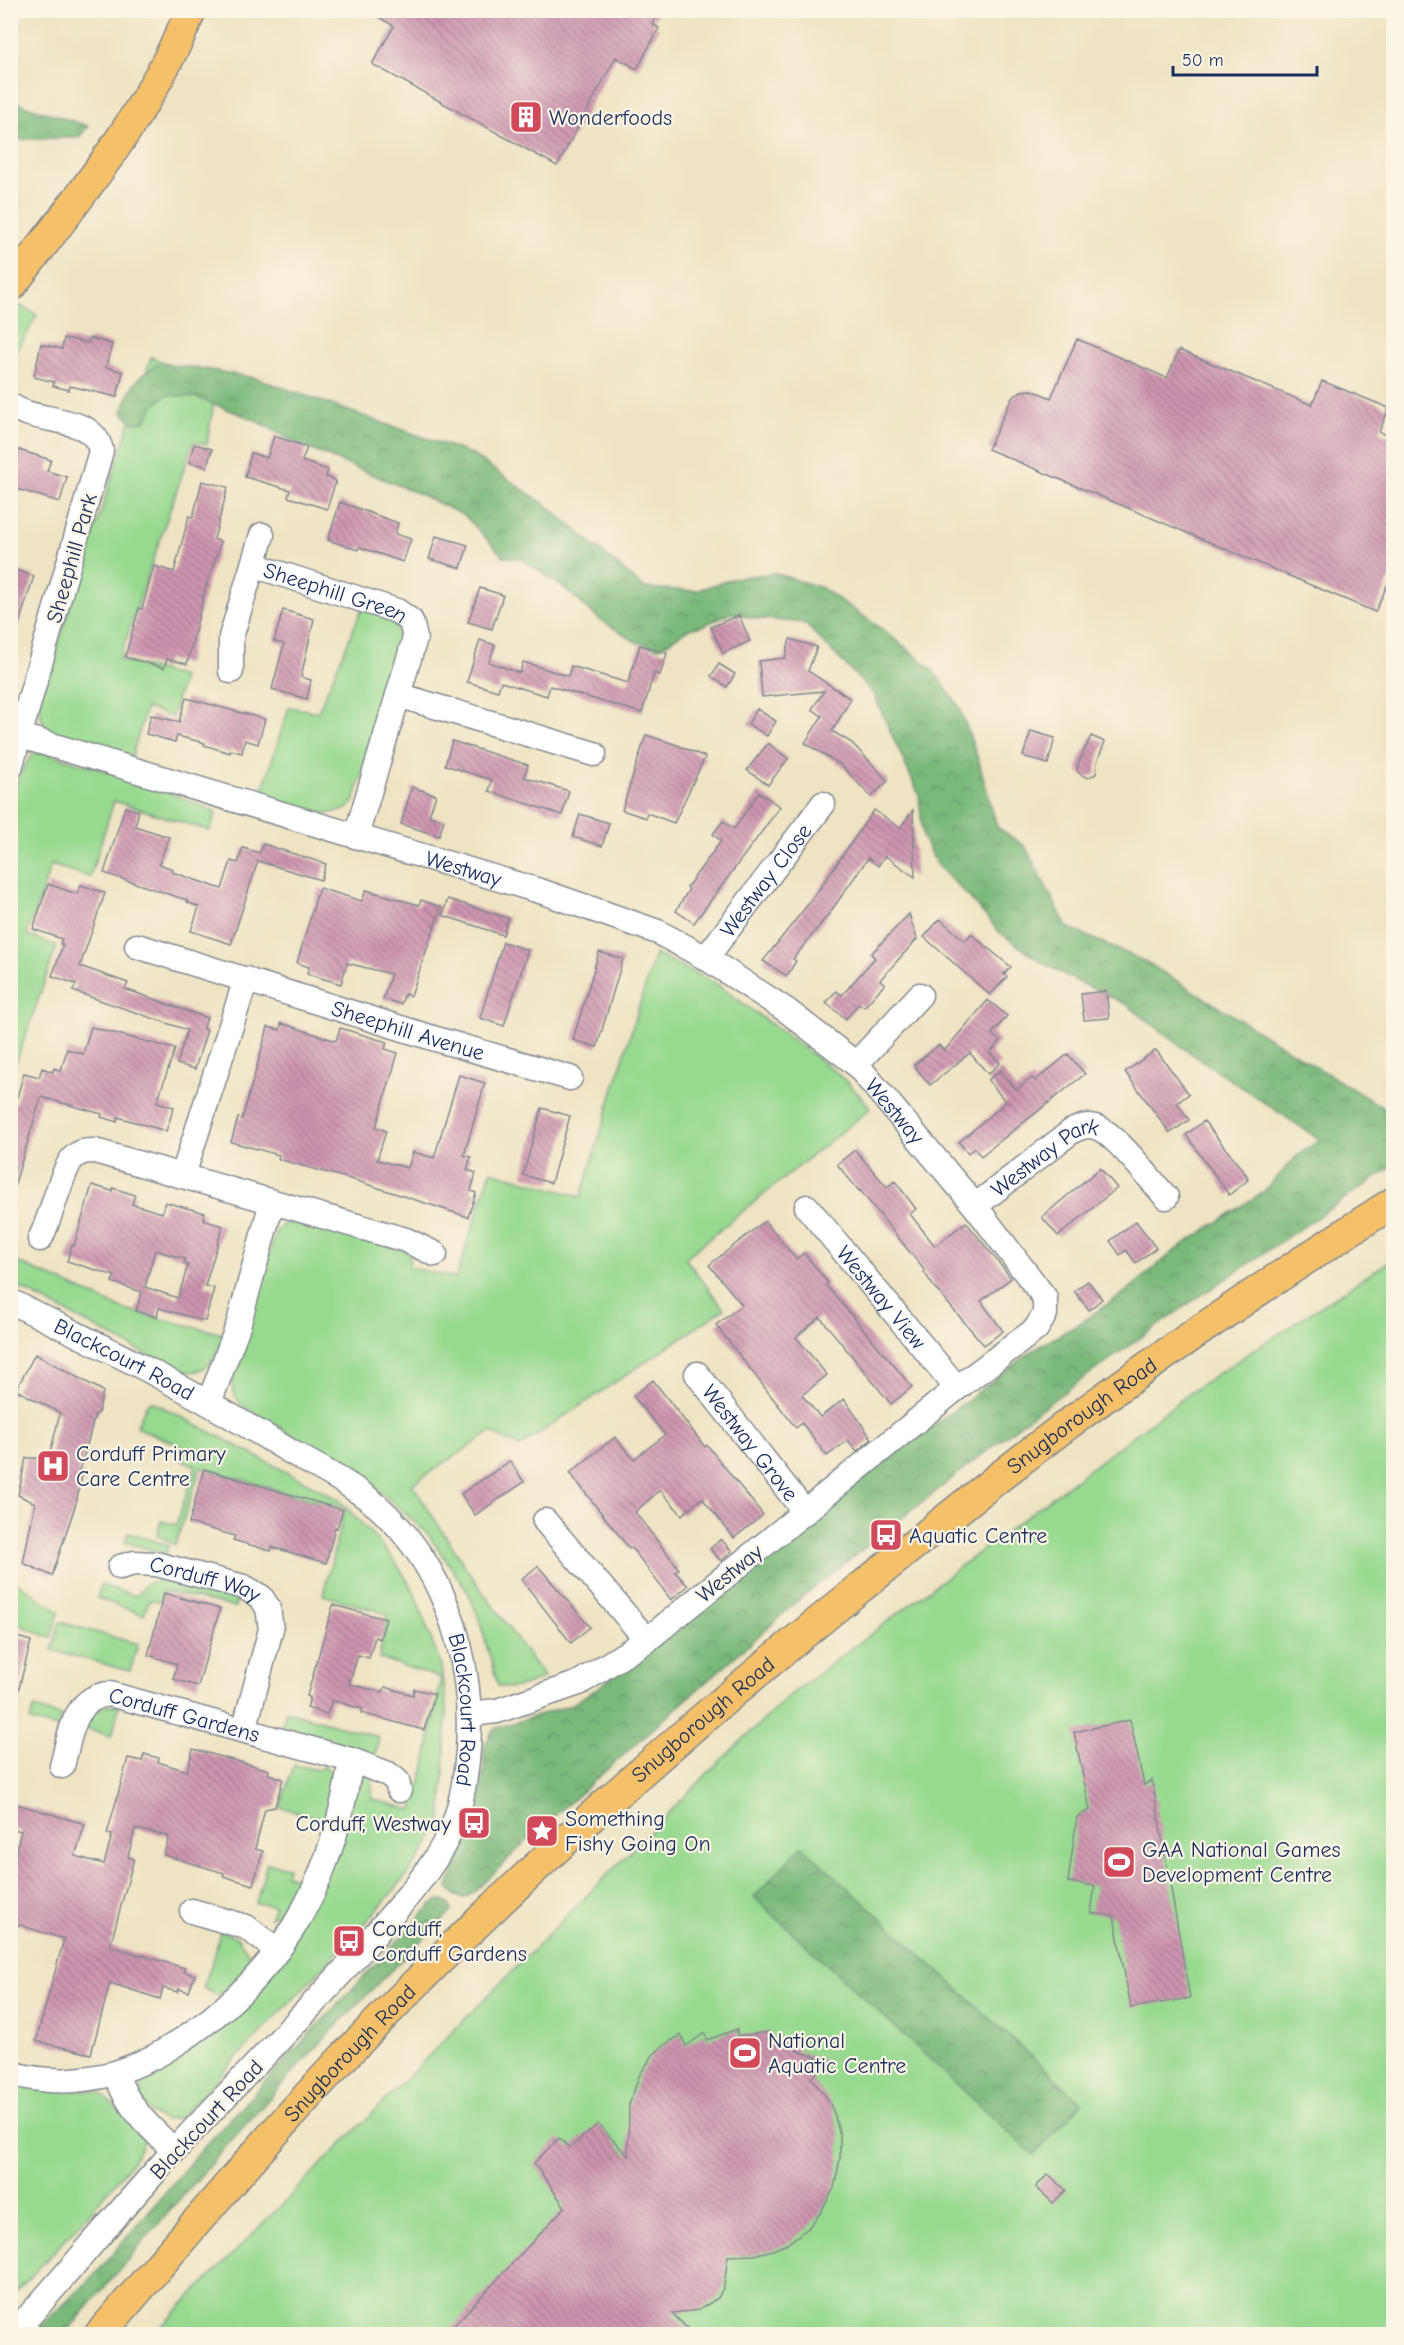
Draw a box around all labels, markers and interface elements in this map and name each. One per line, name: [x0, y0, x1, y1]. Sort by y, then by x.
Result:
scale bar: [1173, 39, 1317, 77]
text: 50 m: [1182, 50, 1224, 71]
building icon: Wonderfoods: [508, 99, 544, 135]
place label: Wonderfoods: [549, 105, 672, 131]
street label: Sheephill Park: [41, 490, 103, 626]
street label: Sheephill Green: [260, 557, 413, 629]
street label: Westway Close: [715, 819, 817, 942]
street label: Westway: [422, 846, 505, 893]
street label: Sheephill Avenue: [328, 995, 488, 1066]
street label: Westway: [859, 1073, 930, 1150]
street label: Westway Park: [986, 1114, 1103, 1203]
street label: Westway View: [831, 1241, 931, 1355]
street label: Blackcourt Road: [49, 1313, 199, 1407]
street label: Snugborough Road: [1002, 1352, 1162, 1480]
street label: Westway Grove: [696, 1380, 803, 1507]
place label: Corduff Primary Care Centre: [76, 1441, 226, 1492]
hospital icon: Corduff Primary Care Centre: [35, 1448, 71, 1484]
bus stop icon: Aquatic Centre: [868, 1517, 904, 1553]
place label: Aquatic Centre: [909, 1523, 1047, 1549]
street label: Westway: [691, 1539, 768, 1608]
street label: Corduff Way: [147, 1551, 266, 1608]
street label: Blackcourt Road: [443, 1630, 481, 1788]
street label: Snugborough Road: [626, 1651, 780, 1789]
street label: Corduff Gardens: [106, 1682, 262, 1748]
bus stop icon: Corduff, Westway: [456, 1805, 492, 1841]
place label: Something Fishy Going On: [565, 1806, 711, 1857]
place label: Corduff, Westway: [295, 1811, 451, 1837]
place icon: Something Fishy Going On: [524, 1813, 560, 1849]
place label: GAA National Games Development Centre: [1142, 1837, 1341, 1888]
sports icon: GAA National Games Development Centre: [1101, 1844, 1137, 1880]
place label: Corduff, Corduff Gardens: [372, 1916, 527, 1967]
bus stop icon: Corduff, Corduff Gardens: [331, 1923, 367, 1959]
street label: Snugborough Road: [279, 1979, 421, 2128]
place label: National Aquatic Centre: [768, 2028, 906, 2079]
sports icon: National Aquatic Centre: [727, 2035, 763, 2071]
street label: Blackcourt Road: [145, 2055, 269, 2185]

